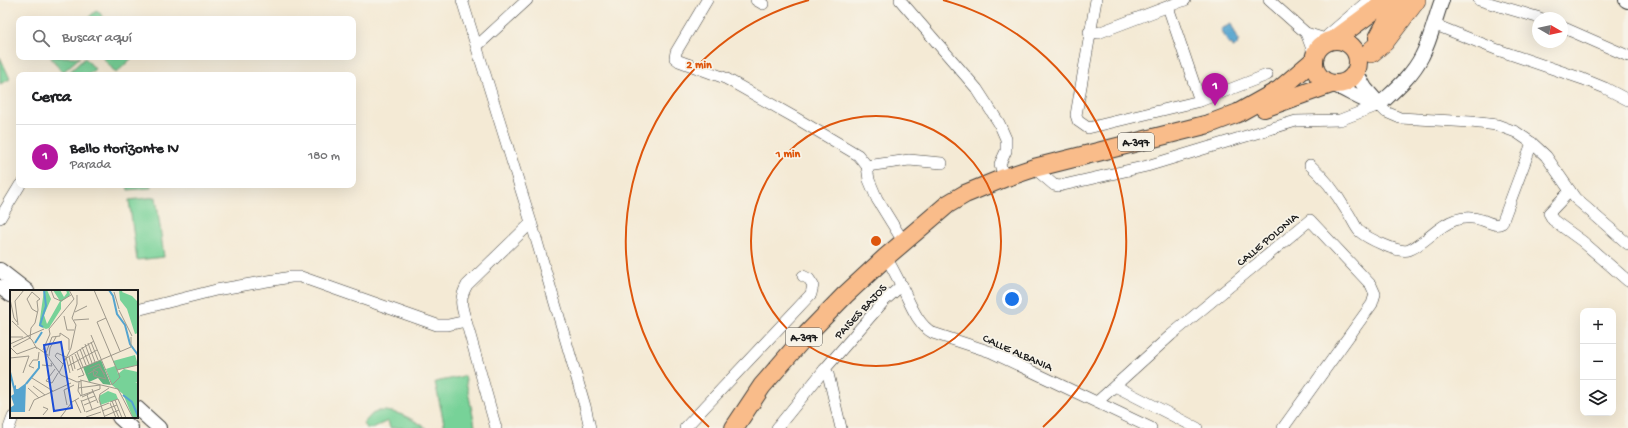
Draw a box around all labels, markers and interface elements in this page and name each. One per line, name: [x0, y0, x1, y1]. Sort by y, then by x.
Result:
north arrow: [1532, 12, 1568, 48]
search box: [16, 16, 356, 60]
icon: search: [30, 27, 52, 49]
text: Buscar aquí: [62, 29, 132, 47]
text: 2 min: [686, 59, 712, 73]
pin: 1: [1202, 73, 1228, 106]
text: Cerca: [32, 88, 71, 108]
road number: A-397: [1118, 133, 1154, 151]
text: Bello Horizonte IV: [70, 140, 179, 158]
text: 1 min: [775, 148, 801, 162]
text: 1: [42, 149, 48, 164]
text: 180 m: [308, 149, 340, 164]
text: Parada: [70, 158, 111, 173]
street label: CALLE POLONIA: [1235, 210, 1303, 270]
centre of rings: [869, 234, 883, 248]
street label: PAISES BAJOS: [832, 282, 891, 344]
your location: [1002, 289, 1022, 309]
inset map: [10, 290, 138, 418]
map controls: [1580, 308, 1616, 416]
button: +: [1580, 308, 1616, 344]
road number: A-397: [786, 328, 822, 346]
street label: CALLE ALBANIA: [980, 332, 1055, 376]
button: −: [1580, 344, 1616, 380]
button: layers: [1580, 380, 1616, 416]

